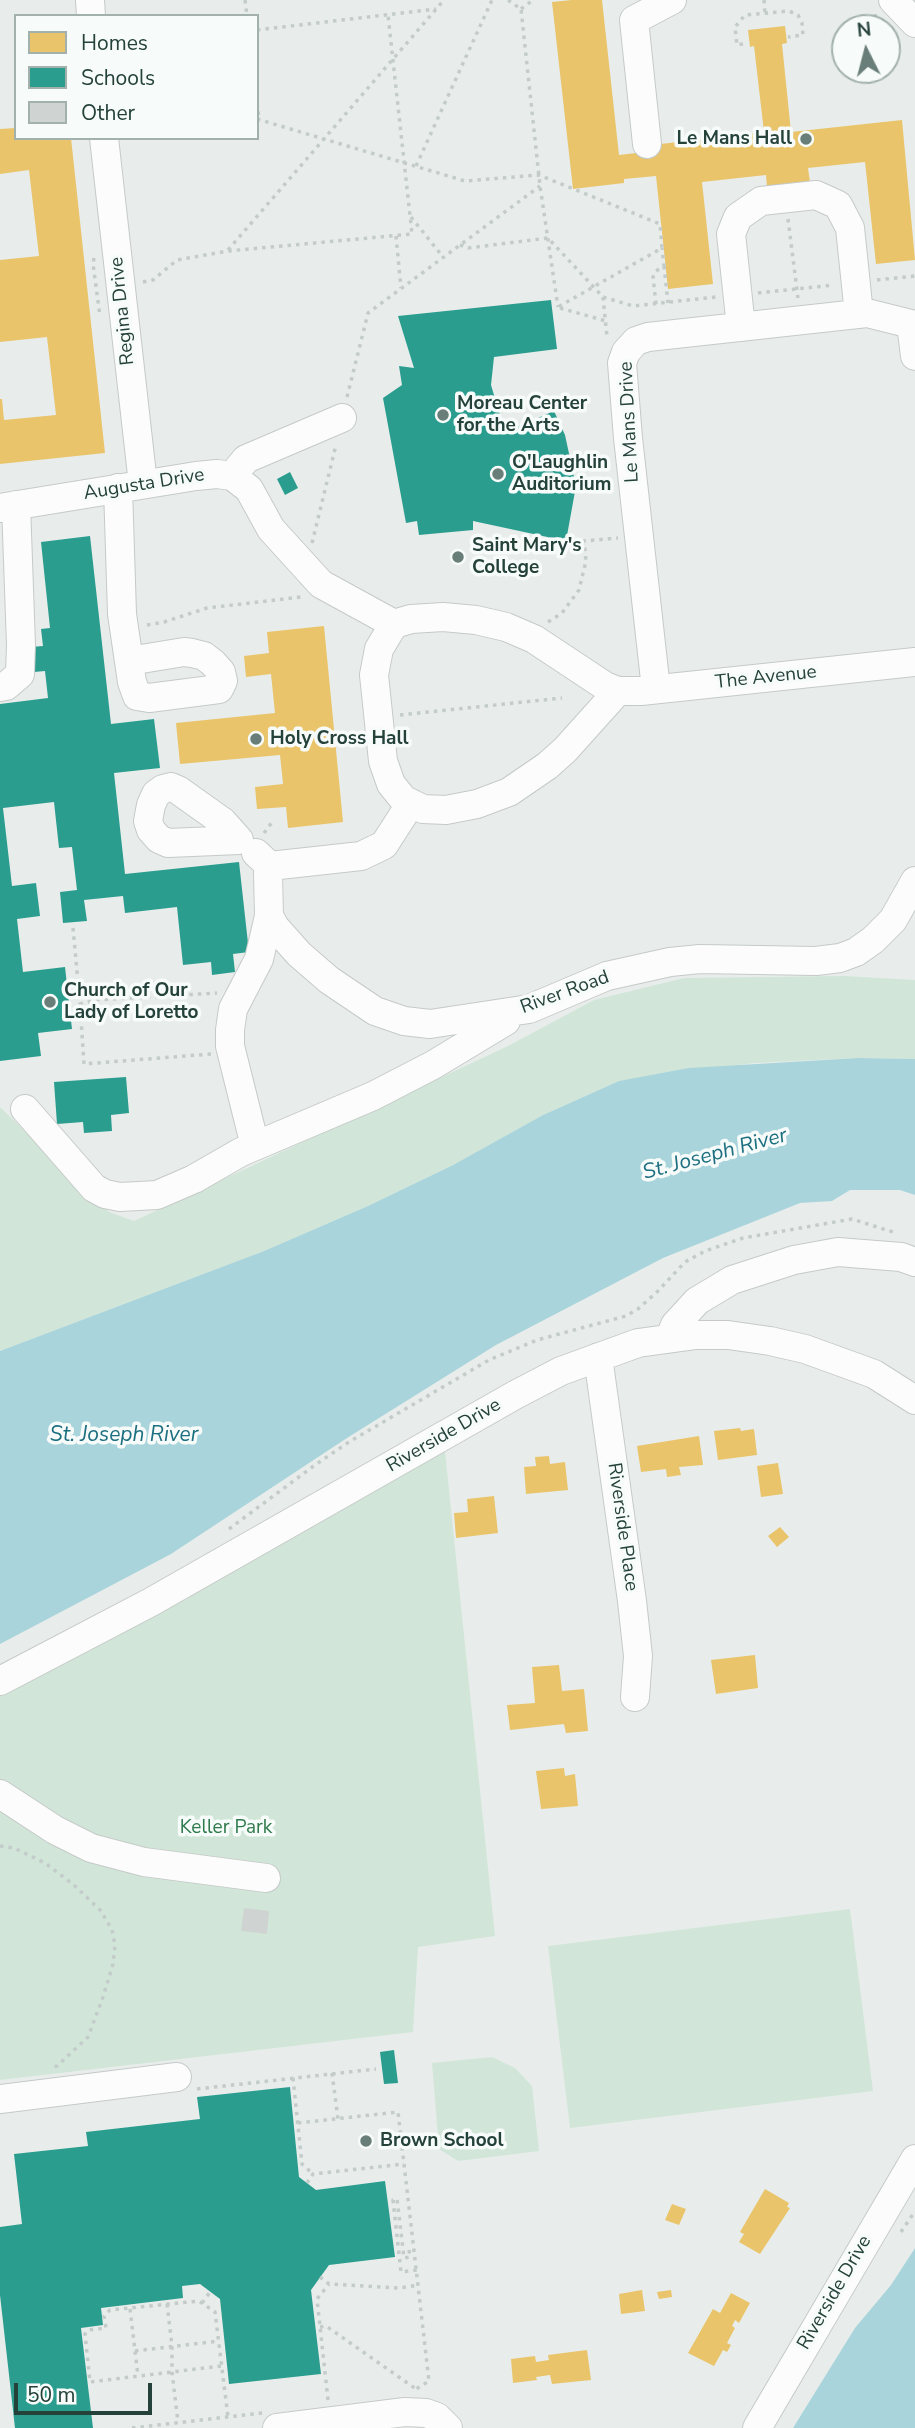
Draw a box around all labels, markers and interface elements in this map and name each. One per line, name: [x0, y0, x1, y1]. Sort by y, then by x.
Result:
legend: [14, 14, 259, 140]
north arrow: [831, 14, 901, 84]
text: N: [856, 16, 872, 44]
text: Homes: [81, 29, 148, 57]
text: Schools: [81, 64, 155, 92]
text: Other: [81, 99, 135, 127]
place label: Le Mans Hall: [676, 128, 792, 150]
marker: Le Mans Hall: [798, 131, 814, 147]
street label: Regina Drive: [106, 256, 140, 366]
street label: Le Mans Drive: [615, 361, 645, 483]
place label: Moreau Center for the Arts: [457, 393, 587, 437]
marker: Moreau Center for the Arts: [435, 407, 451, 423]
place label: O'Laughlin Auditorium: [512, 452, 611, 496]
street label: Augusta Drive: [82, 464, 206, 506]
marker: O'Laughlin Auditorium: [490, 466, 506, 482]
place label: Saint Mary's College: [472, 535, 582, 579]
marker: Saint Mary's College: [450, 549, 466, 565]
street label: The Avenue: [714, 661, 818, 695]
place label: Holy Cross Hall: [270, 728, 409, 750]
marker: Holy Cross Hall: [248, 731, 264, 747]
street label: River Road: [518, 966, 612, 1020]
place label: Church of Our Lady of Loretto: [64, 980, 198, 1024]
marker: Church of Our Lady of Loretto: [42, 994, 58, 1010]
water label: St. Joseph River: [640, 1124, 790, 1186]
street label: Riverside Drive: [383, 1394, 505, 1478]
water label: St. Joseph River: [50, 1423, 198, 1449]
street label: Riverside Place: [602, 1461, 642, 1593]
park label: Keller Park: [180, 1817, 272, 1839]
place label: Brown School: [380, 2130, 504, 2152]
marker: Brown School: [358, 2133, 374, 2149]
street label: Riverside Drive: [793, 2232, 877, 2354]
scale bar: [18, 2368, 156, 2412]
text: 50 m: [27, 2381, 76, 2409]

